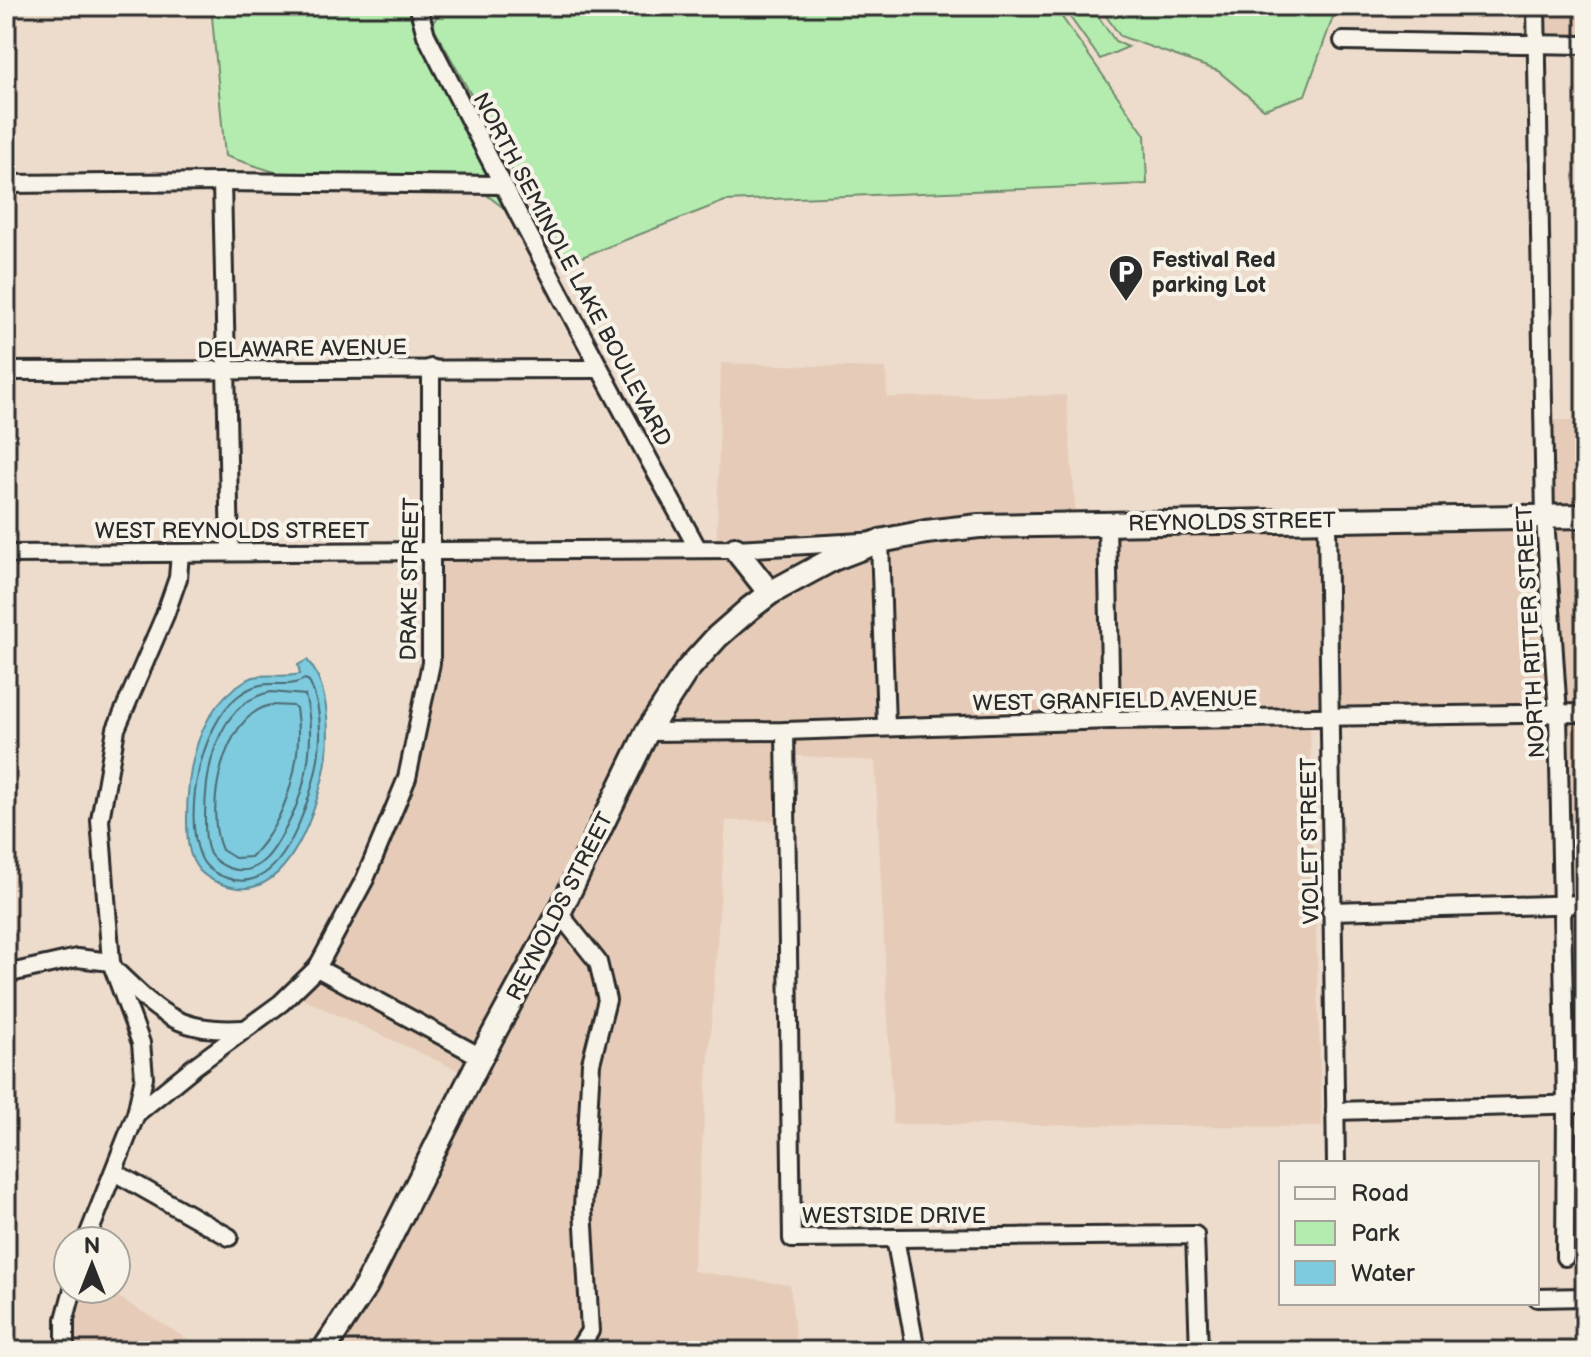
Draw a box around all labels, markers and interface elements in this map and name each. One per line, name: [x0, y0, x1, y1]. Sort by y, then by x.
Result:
street label: NORTH SEMINOLE LAKE BOULEVARD: [467, 88, 677, 451]
place label: Festival Red parking Lot: [1152, 247, 1276, 299]
parking icon: Festival Red parking Lot: [1107, 253, 1145, 303]
street label: DELAWARE AVENUE: [197, 334, 407, 365]
street label: DRAKE STREET: [396, 497, 425, 661]
street label: NORTH RITTER STREET: [1511, 505, 1552, 759]
street label: REYNOLDS STREET: [1128, 507, 1336, 538]
street label: WEST REYNOLDS STREET: [95, 518, 369, 545]
street label: WEST GRANFIELD AVENUE: [972, 686, 1258, 717]
street label: VIOLET STREET: [1296, 757, 1325, 925]
street label: REYNOLDS STREET: [501, 808, 620, 1005]
legend: [1279, 1161, 1539, 1305]
text: Road: [1351, 1179, 1409, 1208]
street label: WESTSIDE DRIVE: [802, 1203, 986, 1230]
text: Park: [1351, 1219, 1399, 1248]
north arrow: [52, 1225, 132, 1305]
text: N: [84, 1233, 100, 1260]
text: Water: [1351, 1259, 1415, 1288]

